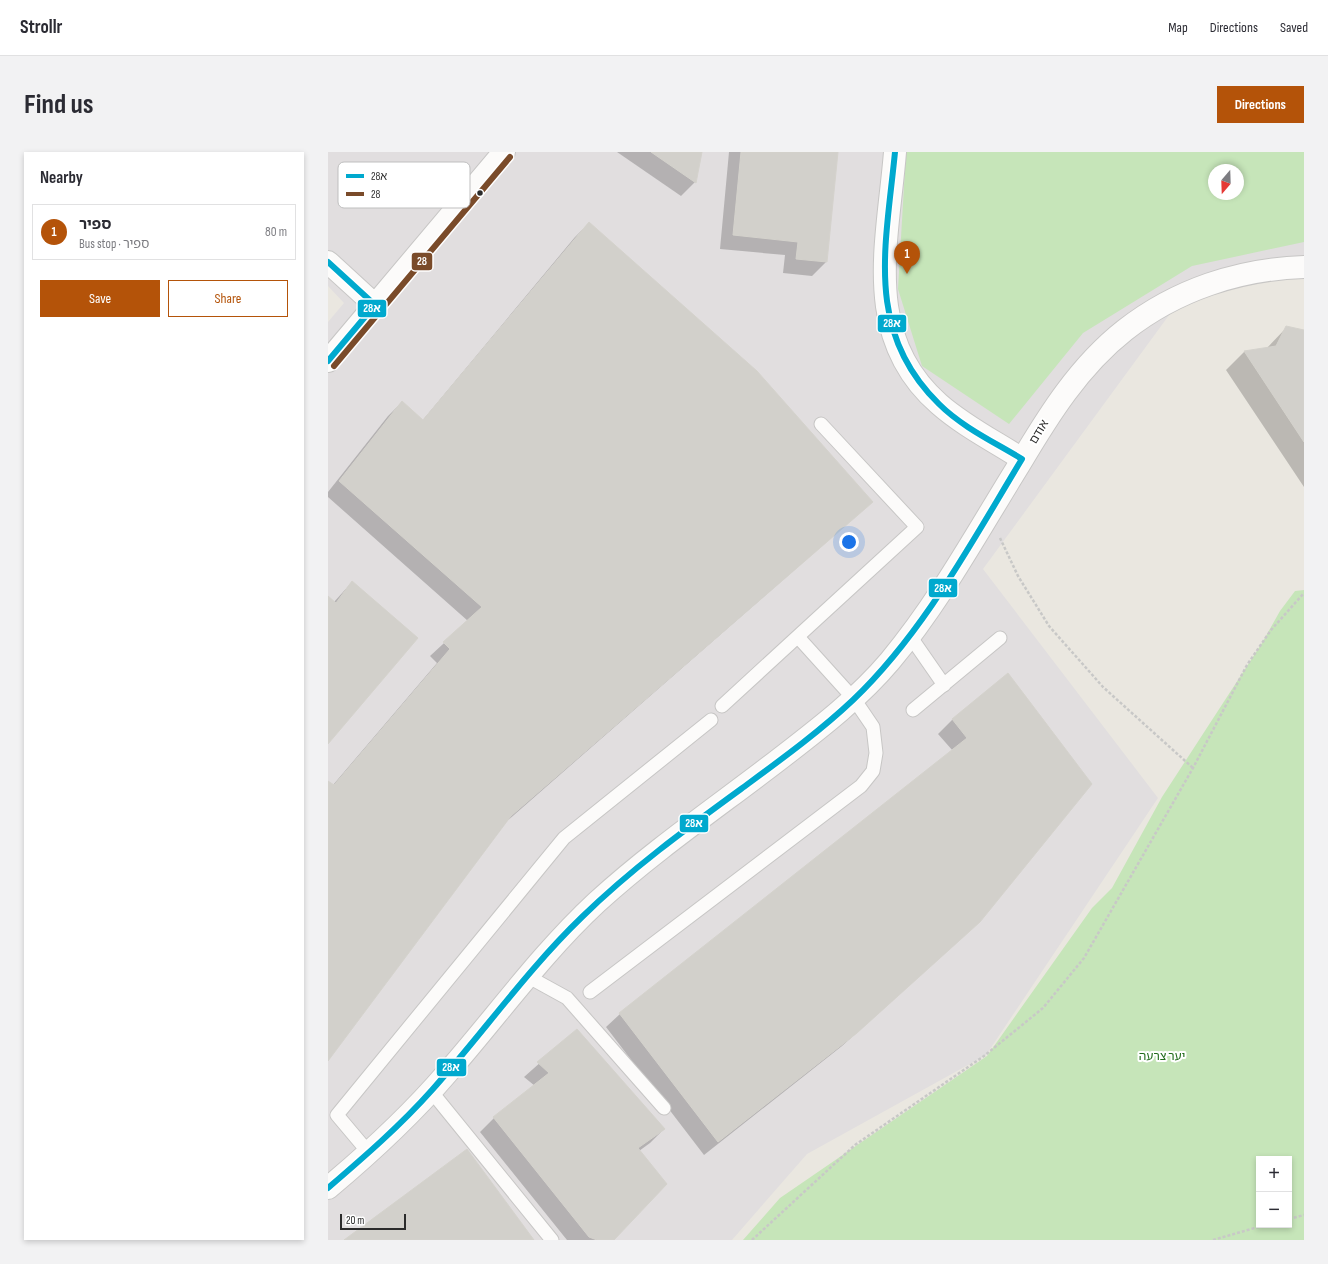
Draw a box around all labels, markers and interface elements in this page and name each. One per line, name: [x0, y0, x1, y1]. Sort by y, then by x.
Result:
text: Strollr: [20, 16, 62, 39]
text: Map: [1168, 19, 1188, 36]
text: Directions: [1210, 19, 1258, 36]
text: Saved: [1280, 19, 1308, 36]
button: Directions: [1217, 86, 1304, 123]
text: Find us: [24, 88, 93, 121]
legend: [338, 162, 470, 208]
north arrow: [1208, 164, 1244, 200]
text: Nearby: [40, 168, 83, 188]
text: 28א: [371, 170, 387, 183]
text: 28: [371, 188, 381, 201]
unlabelled marker: [475, 188, 485, 198]
text: ספיר: [79, 215, 111, 234]
text: 1: [51, 224, 57, 240]
text: 80 m: [265, 224, 287, 240]
text: Bus stop · ספיר: [79, 236, 149, 252]
pin: 1: [894, 241, 920, 274]
line badge: 28: [411, 252, 433, 271]
text: 28: [417, 255, 427, 268]
button: Save: [40, 280, 160, 317]
button: Share: [168, 280, 288, 317]
line badge: 28א: [357, 299, 387, 318]
text: 28א: [363, 302, 381, 315]
line badge: 28א: [877, 314, 907, 333]
text: 28א: [883, 317, 901, 330]
street label: אודם: [1026, 417, 1052, 447]
your location: [839, 532, 859, 552]
line badge: 28א: [928, 578, 958, 598]
text: 28א: [934, 582, 952, 595]
line badge: 28א: [679, 814, 709, 833]
text: 28א: [685, 817, 703, 830]
park label: יער צרעה: [1139, 1049, 1185, 1064]
line badge: 28א: [436, 1058, 467, 1077]
text: 28א: [442, 1061, 460, 1074]
map controls: [1256, 1156, 1292, 1228]
button: +: [1256, 1156, 1292, 1192]
button: −: [1256, 1192, 1292, 1228]
scale bar: [340, 1212, 406, 1231]
text: 20 m: [346, 1214, 364, 1227]

